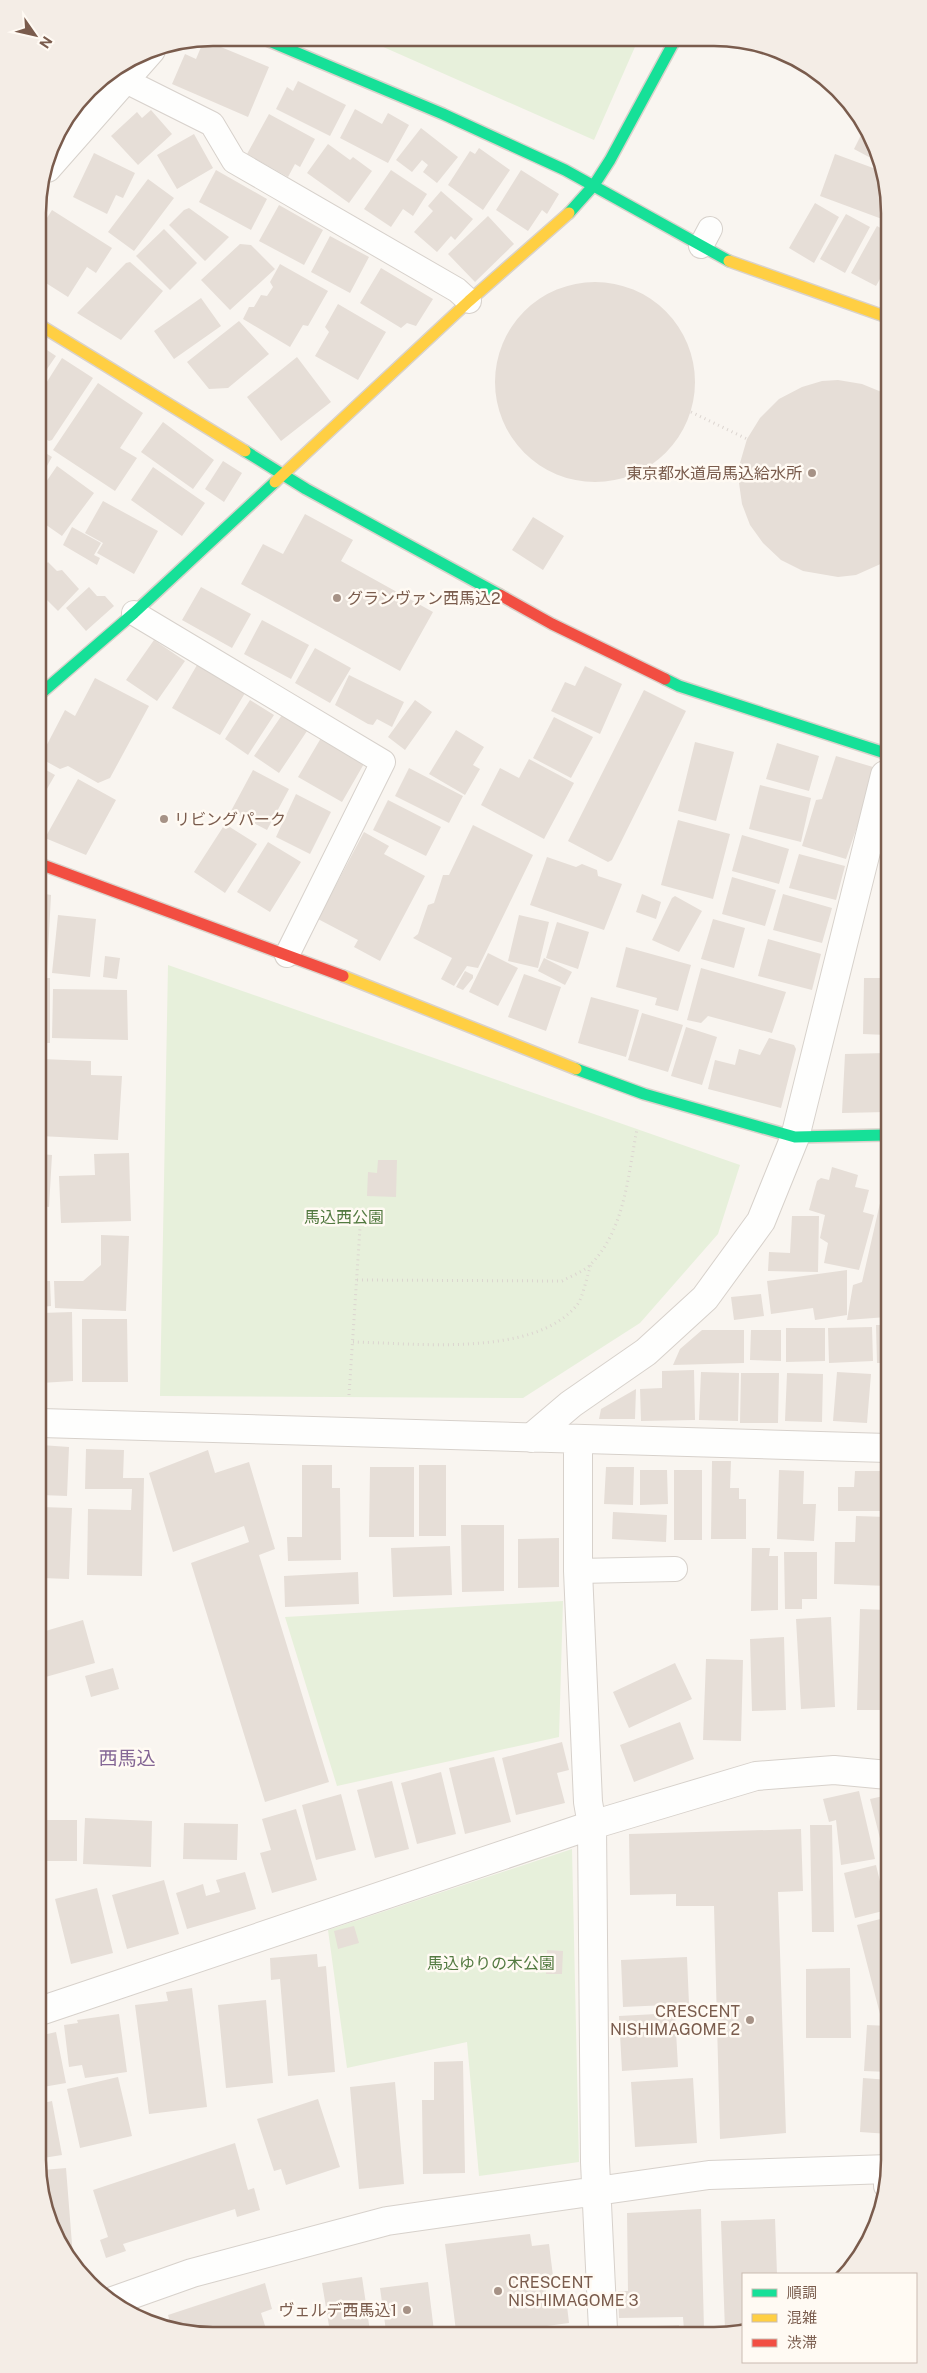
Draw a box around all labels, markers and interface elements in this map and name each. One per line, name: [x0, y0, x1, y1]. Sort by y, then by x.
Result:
north arrow: [10, 10, 60, 60]
text: N: [36, 33, 55, 51]
place label: 東京都水道局馬込給水所: [626, 464, 802, 483]
marker: 東京都水道局馬込給水所: [806, 467, 818, 479]
place label: グランヴァン西馬込2: [347, 589, 501, 608]
marker: グランヴァン西馬込2: [331, 592, 343, 604]
place label: リビングパーク: [174, 810, 286, 829]
marker: リビングパーク: [158, 813, 170, 825]
park label: 馬込西公園: [304, 1208, 384, 1227]
district label: 西馬込: [98, 1747, 156, 1769]
park label: 馬込ゆりの木公園: [427, 1954, 555, 1973]
place label: CRESCENT NISHIMAGOME 2: [610, 2002, 740, 2039]
marker: CRESCENT NISHIMAGOME 2: [744, 2014, 756, 2026]
place label: CRESCENT NISHIMAGOME 3: [508, 2273, 639, 2310]
legend: [742, 2273, 917, 2363]
text: 順調: [787, 2284, 817, 2301]
marker: CRESCENT NISHIMAGOME 3: [492, 2285, 504, 2297]
place label: ヴェルデ西馬込1: [278, 2301, 397, 2320]
marker: ヴェルデ西馬込1: [401, 2304, 413, 2316]
text: 混雑: [787, 2309, 817, 2326]
text: 渋滞: [787, 2334, 817, 2351]

